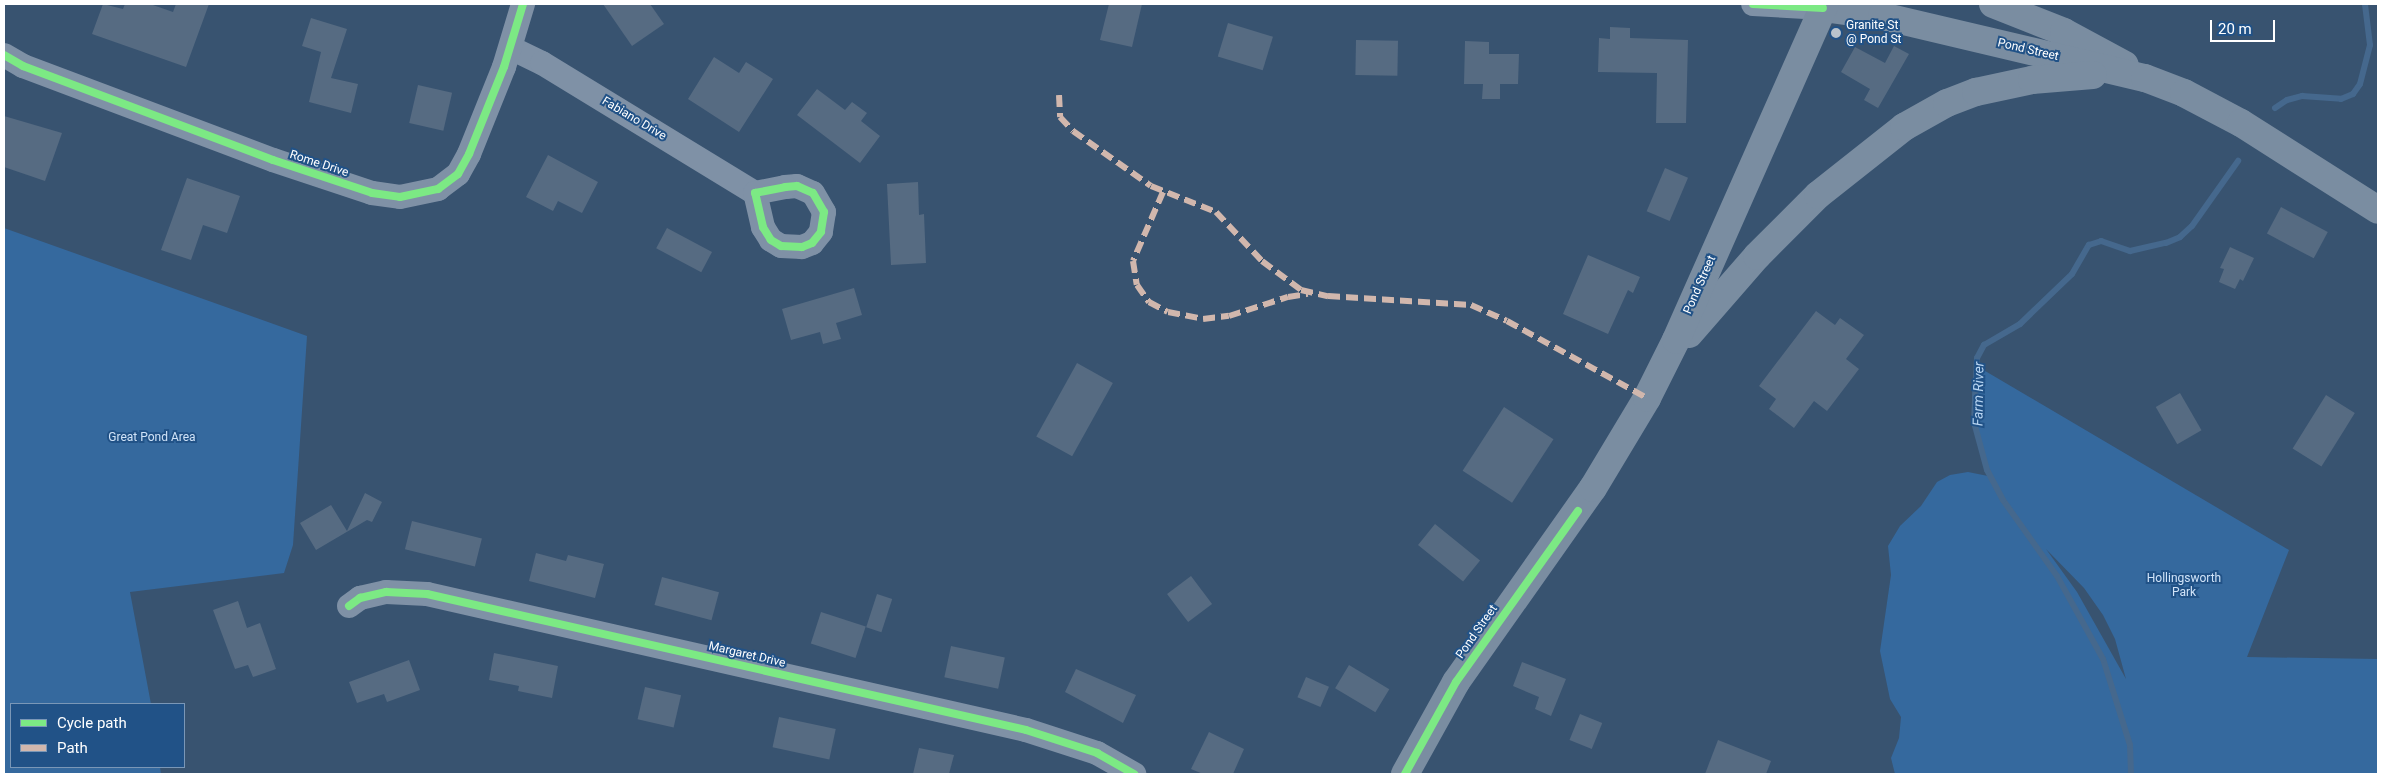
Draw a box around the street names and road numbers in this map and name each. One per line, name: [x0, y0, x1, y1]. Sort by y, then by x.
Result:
street label: Pond Street: [1996, 36, 2060, 64]
street label: Fabiano Drive: [599, 94, 669, 144]
street label: Rome Drive: [288, 148, 350, 180]
street label: Pond Street: [1681, 254, 1719, 316]
street label: Pond Street: [1453, 602, 1501, 662]
street label: Margaret Drive: [707, 639, 787, 671]

